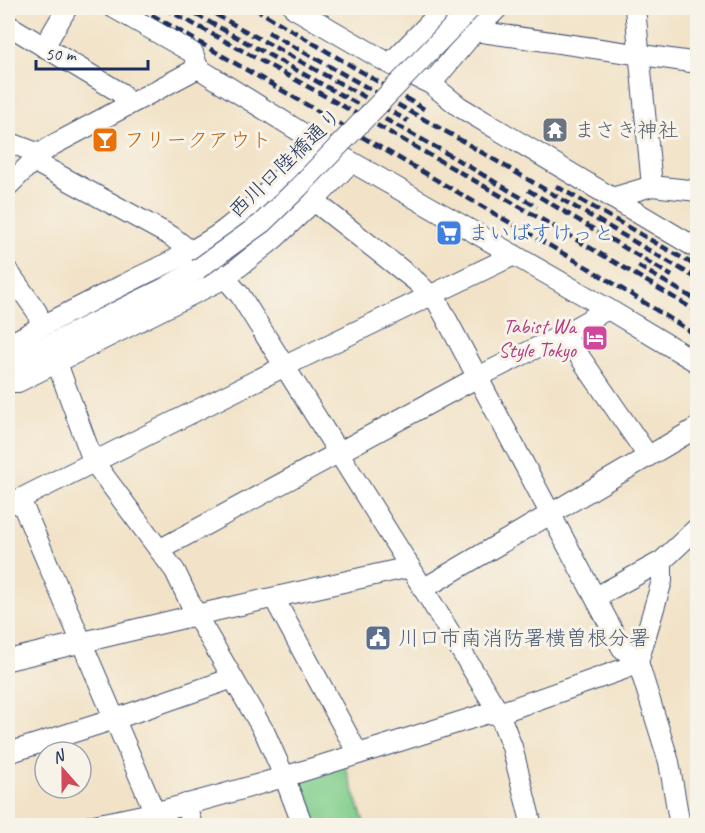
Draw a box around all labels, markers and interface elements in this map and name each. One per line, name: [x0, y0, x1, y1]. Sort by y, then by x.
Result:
scale bar: [36, 33, 148, 71]
text: 50 m: [45, 43, 78, 65]
street label: 西川口陸橋通り: [223, 103, 347, 223]
temple icon: まさき神社: [540, 115, 570, 145]
place label: まさき神社: [574, 117, 679, 143]
bar icon: フリークアウト: [90, 125, 120, 155]
place label: フリークアウト: [124, 127, 272, 153]
supermarket icon: まいばすけっと: [434, 218, 464, 248]
place label: まいばすけっと: [468, 220, 615, 246]
place label: Tabist Wa Style Tokyo: [498, 313, 578, 363]
hotel icon: Tabist Wa Style Tokyo: [580, 323, 610, 353]
public building icon: 川口市南消防署横曽根分署: [363, 623, 393, 653]
place label: 川口市南消防署横曽根分署: [398, 625, 650, 651]
north arrow: [33, 740, 93, 800]
text: N: [50, 745, 69, 768]

